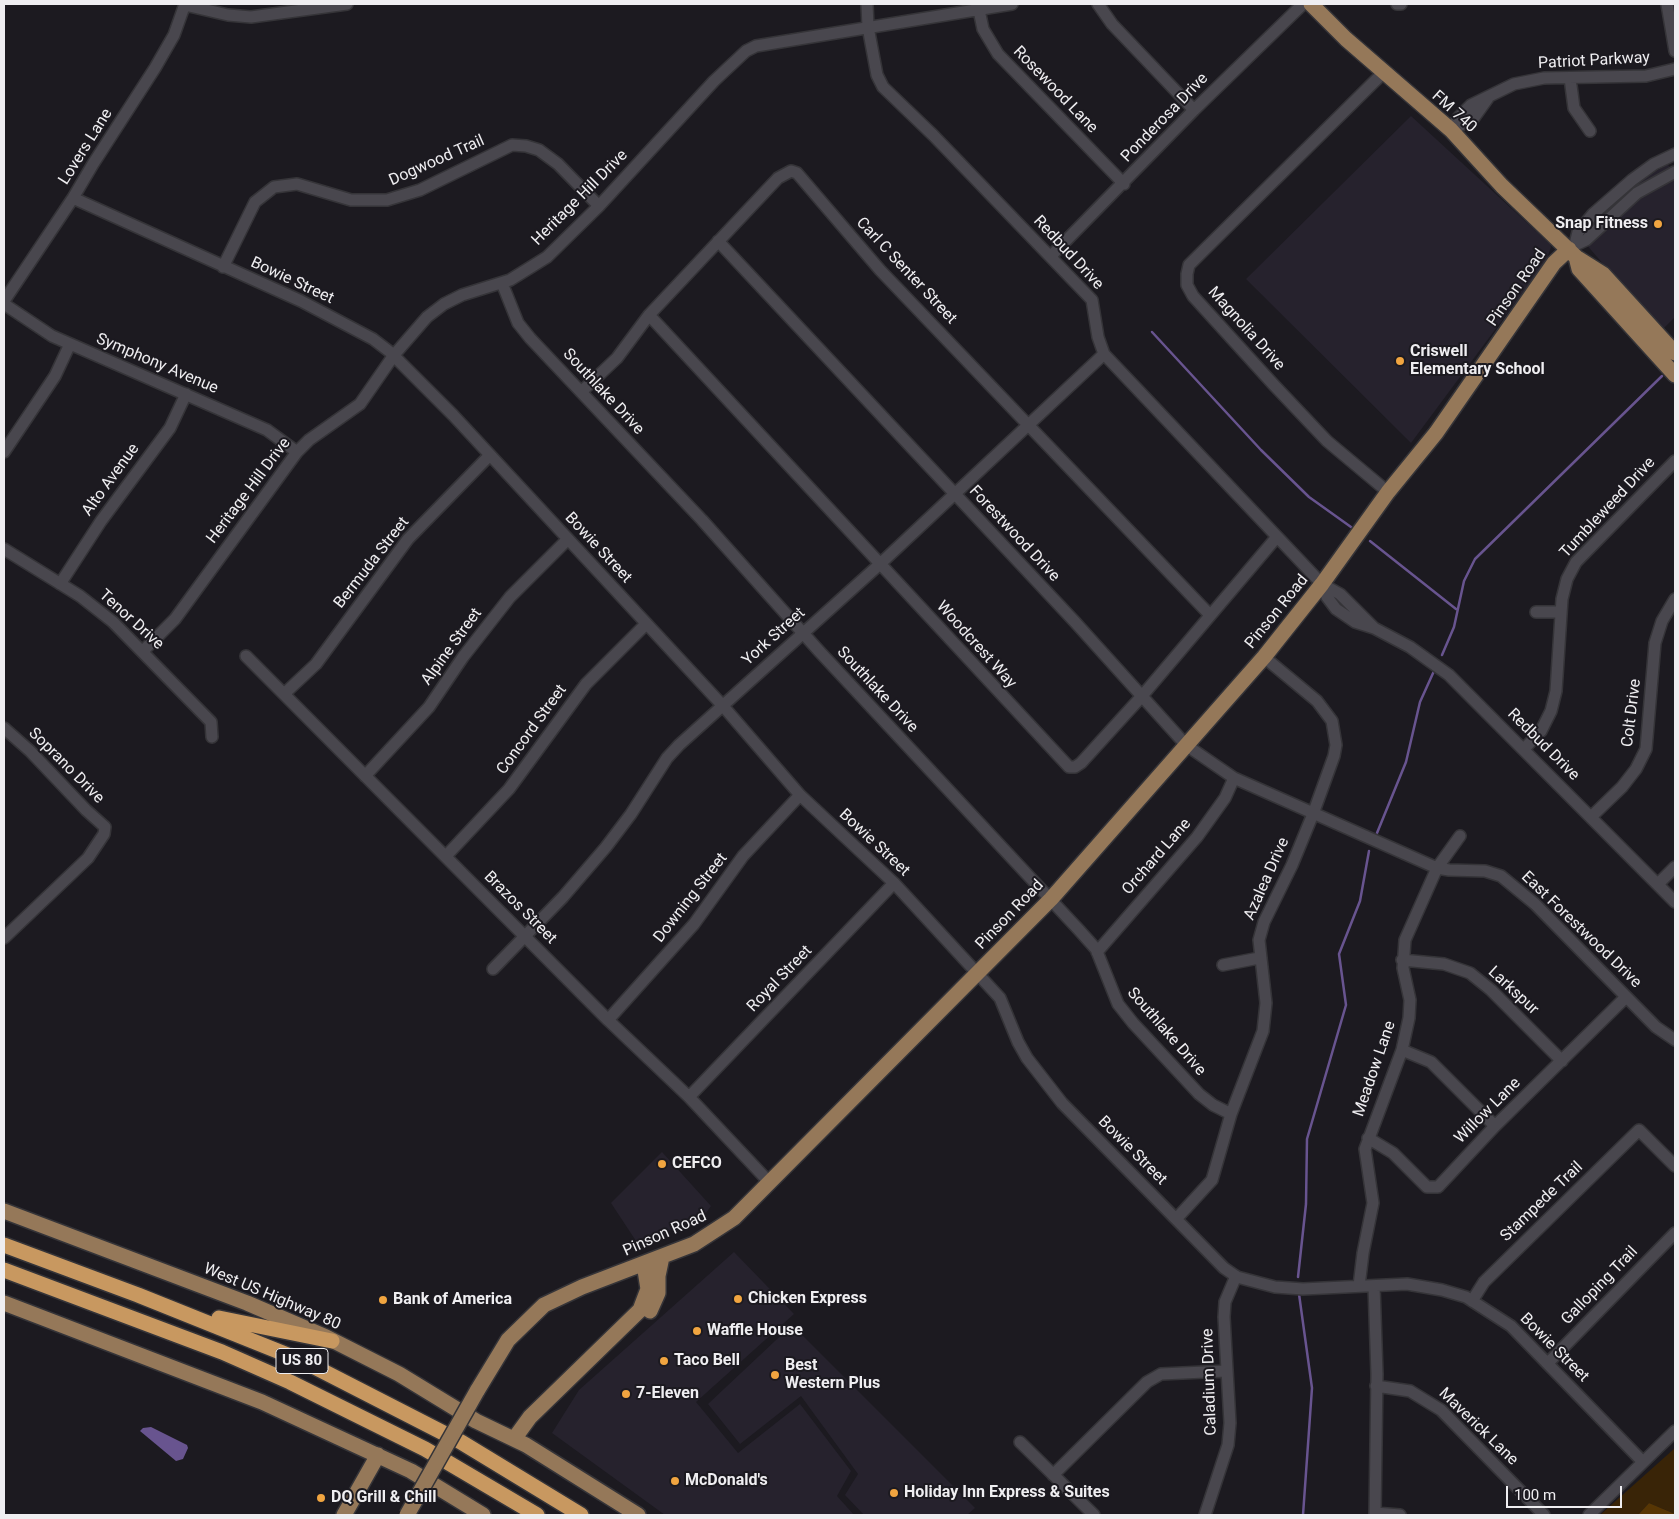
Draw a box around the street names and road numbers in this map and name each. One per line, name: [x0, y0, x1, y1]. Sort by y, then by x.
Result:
street label: Rosewood Lane: [1009, 42, 1101, 138]
street label: Patriot Parkway: [1538, 48, 1650, 74]
street label: Ponderosa Drive: [1118, 69, 1212, 167]
street label: FM 740: [1428, 87, 1480, 137]
street label: Lovers Lane: [55, 105, 117, 189]
street label: Dogwood Trail: [386, 131, 488, 191]
street label: Heritage Hill Drive: [528, 146, 632, 250]
street label: Redbud Drive: [1029, 212, 1107, 294]
street label: Carl C Senter Street: [852, 214, 960, 328]
street label: Pinson Road: [1483, 246, 1551, 330]
street label: Bowie Street: [247, 253, 337, 309]
street label: Magnolia Drive: [1203, 283, 1289, 375]
street label: Symphony Avenue: [93, 330, 221, 398]
street label: Southlake Drive: [558, 345, 648, 439]
street label: Heritage Hill Drive: [203, 434, 295, 548]
street label: Alto Avenue: [78, 440, 144, 520]
street label: Tumbleweed Drive: [1556, 454, 1660, 562]
street label: Forestwood Drive: [965, 482, 1063, 586]
street label: Bowie Street: [560, 509, 636, 587]
street label: Bermuda Street: [330, 513, 414, 613]
street label: Pinson Road: [1241, 571, 1313, 653]
street label: Tenor Drive: [95, 586, 167, 654]
street label: Woodcrest Way: [932, 597, 1020, 693]
street label: York Street: [739, 604, 809, 670]
street label: Alpine Street: [418, 605, 486, 689]
street label: Southlake Drive: [832, 643, 922, 737]
street label: Colt Drive: [1618, 678, 1646, 748]
street label: Concord Street: [493, 681, 571, 779]
street label: Redbud Drive: [1503, 705, 1583, 785]
street label: Soprano Drive: [24, 724, 108, 808]
street label: Bowie Street: [835, 805, 913, 881]
street label: Orchard Lane: [1119, 815, 1195, 899]
street label: Azalea Drive: [1240, 835, 1294, 923]
street label: Downing Street: [650, 849, 732, 947]
street label: Brazos Street: [480, 868, 560, 948]
street label: East Forestwood Drive: [1517, 868, 1645, 992]
street label: Pinson Road: [972, 876, 1048, 954]
street label: Royal Street: [744, 942, 816, 1016]
street label: Larkspur: [1484, 963, 1542, 1019]
street label: Southlake Drive: [1123, 984, 1209, 1080]
street label: Meadow Lane: [1350, 1019, 1400, 1119]
street label: Willow Lane: [1451, 1074, 1525, 1148]
street label: Bowie Street: [1094, 1113, 1170, 1189]
street label: Stampede Trail: [1497, 1158, 1587, 1246]
street label: Pinson Road: [620, 1207, 710, 1261]
street label: Galloping Trail: [1558, 1243, 1642, 1329]
street label: West US Highway 80: [201, 1259, 343, 1335]
street label: Bowie Street: [1516, 1310, 1592, 1386]
street label: Caladium Drive: [1199, 1328, 1221, 1436]
road number: US 80: [276, 1348, 328, 1374]
street label: Maverick Lane: [1434, 1384, 1522, 1470]

